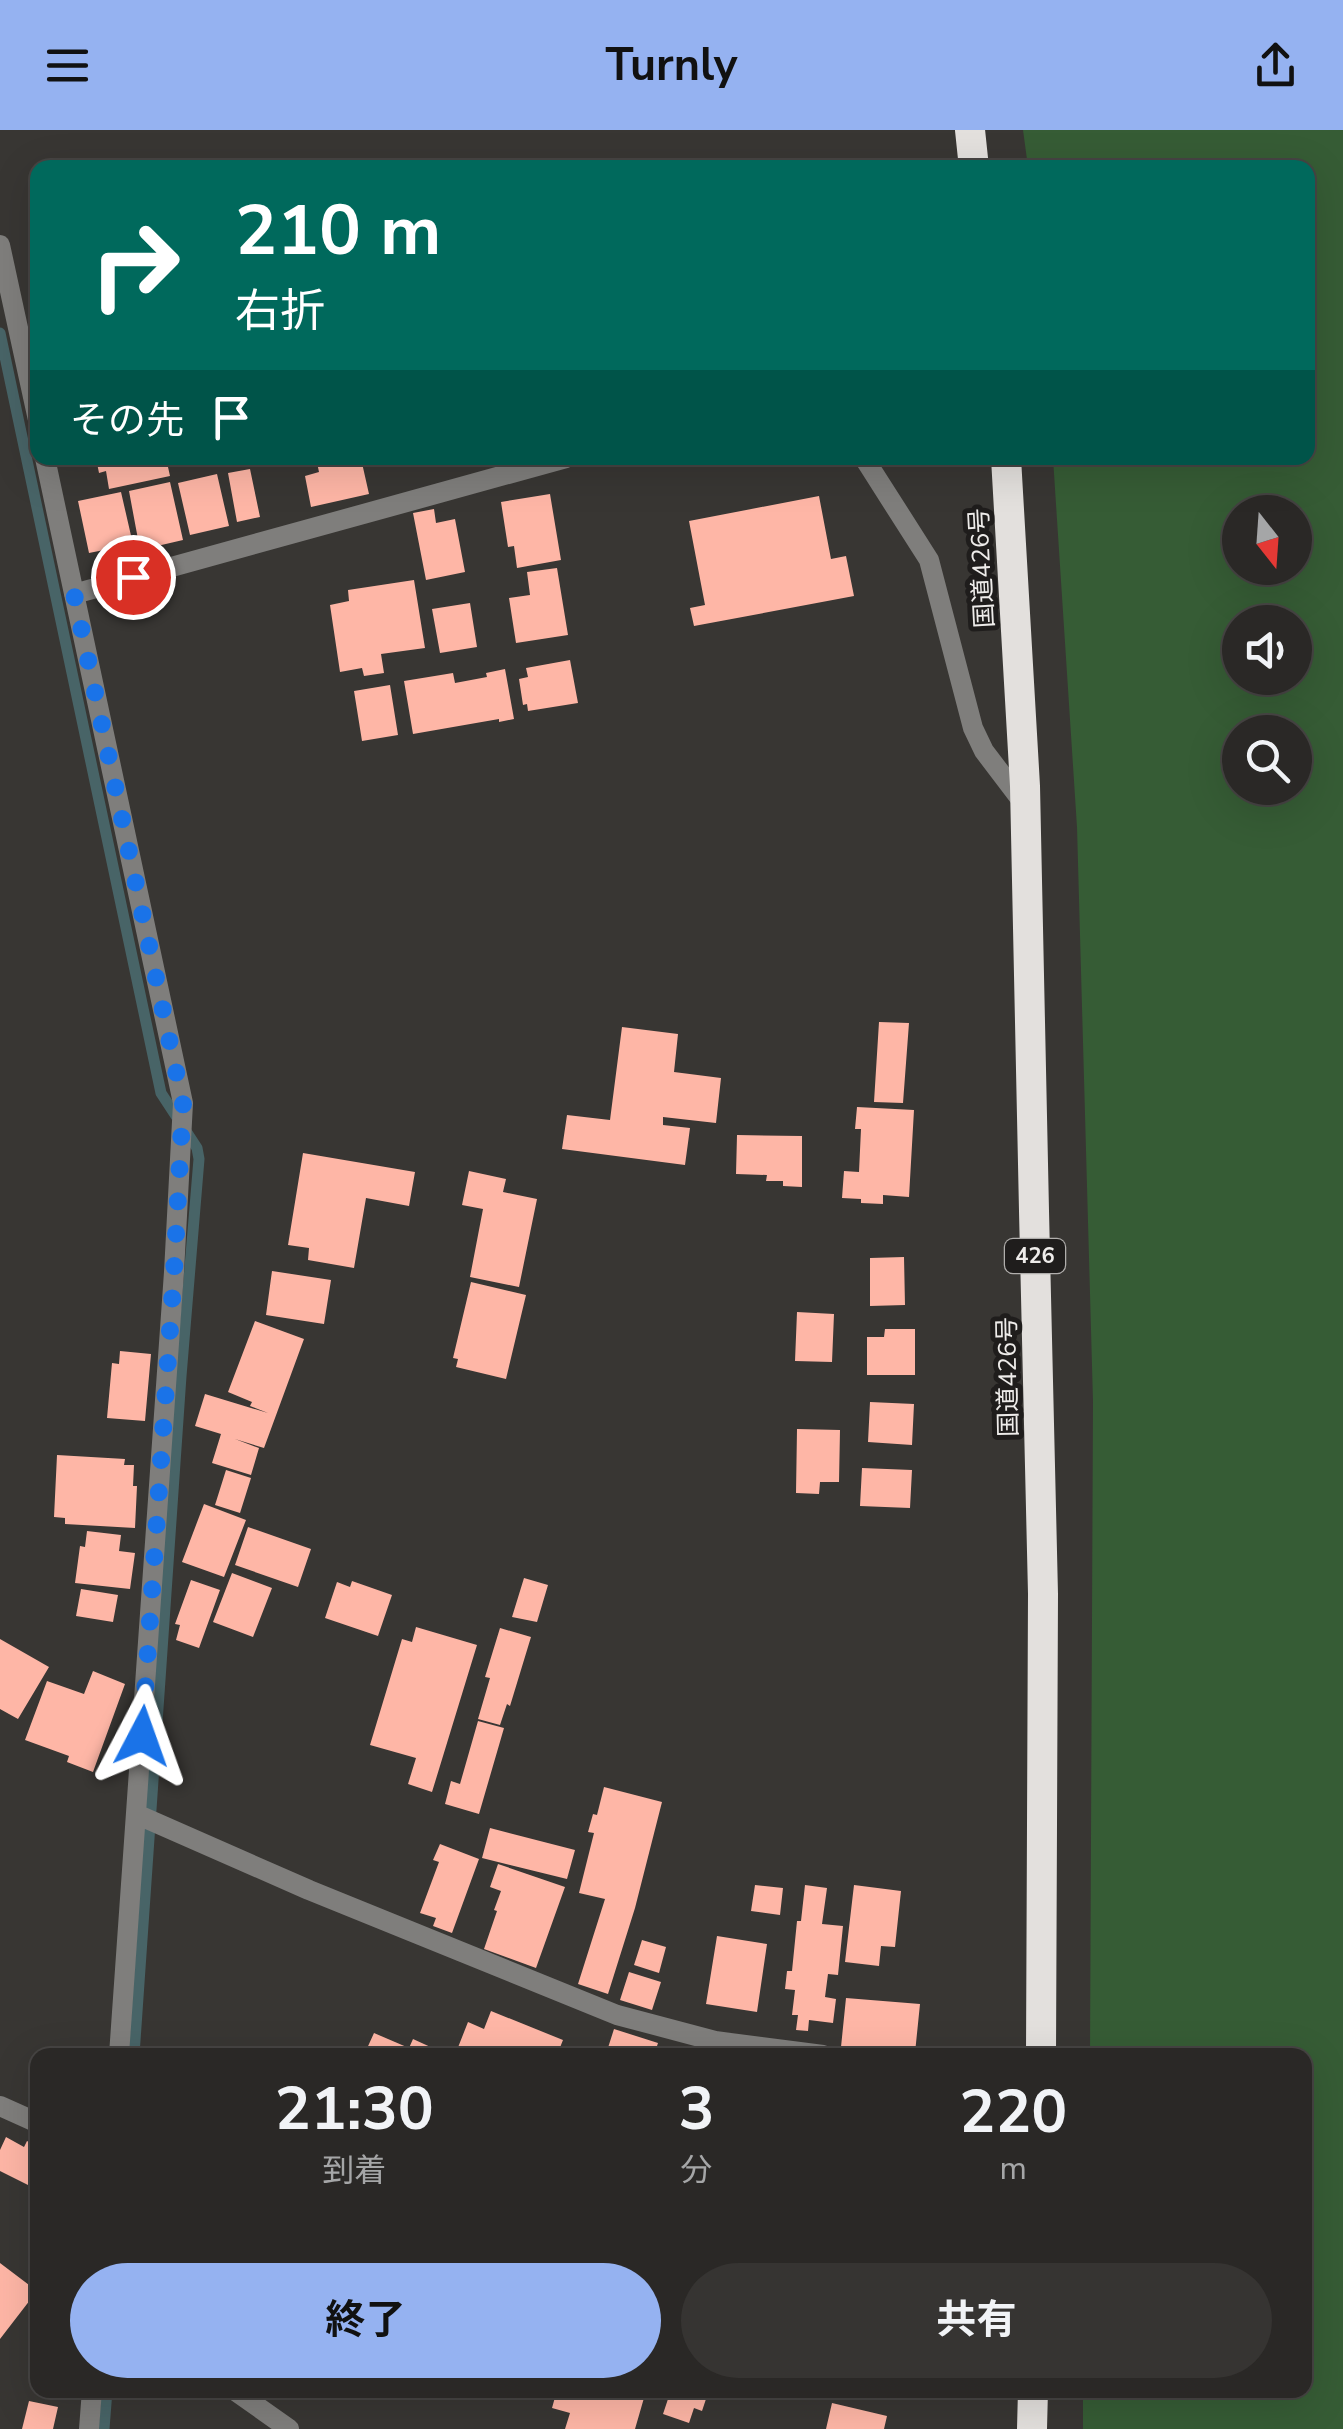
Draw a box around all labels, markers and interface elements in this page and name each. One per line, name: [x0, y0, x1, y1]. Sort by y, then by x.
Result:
text: Turnly: [605, 35, 738, 96]
icon: menu: [40, 38, 95, 93]
icon: share: [1248, 38, 1303, 93]
text: 210 m: [235, 183, 441, 279]
icon: right: [70, 200, 200, 330]
text: 右折: [235, 281, 325, 342]
icon: arrive: [204, 390, 259, 445]
text: その先: [70, 395, 184, 446]
north arrow: [1222, 495, 1312, 585]
map controls: [1222, 495, 1312, 805]
street label: 国道426号: [962, 507, 1002, 629]
pin: [91, 535, 176, 620]
icon: arrive: [106, 550, 161, 605]
button: sound: [1222, 605, 1312, 695]
button: search: [1222, 715, 1312, 805]
road number: 426: [1005, 1239, 1065, 1273]
street label: 国道426号: [990, 1317, 1026, 1437]
position arrow: [90, 1684, 194, 1788]
text: 21:30: [275, 2068, 434, 2150]
text: 3: [678, 2068, 714, 2150]
text: 220: [959, 2071, 1067, 2153]
text: m: [999, 2147, 1027, 2190]
text: 到着: [322, 2149, 386, 2192]
text: 分: [680, 2149, 712, 2192]
button: 終了: [70, 2263, 661, 2378]
button: 共有: [681, 2263, 1272, 2378]

